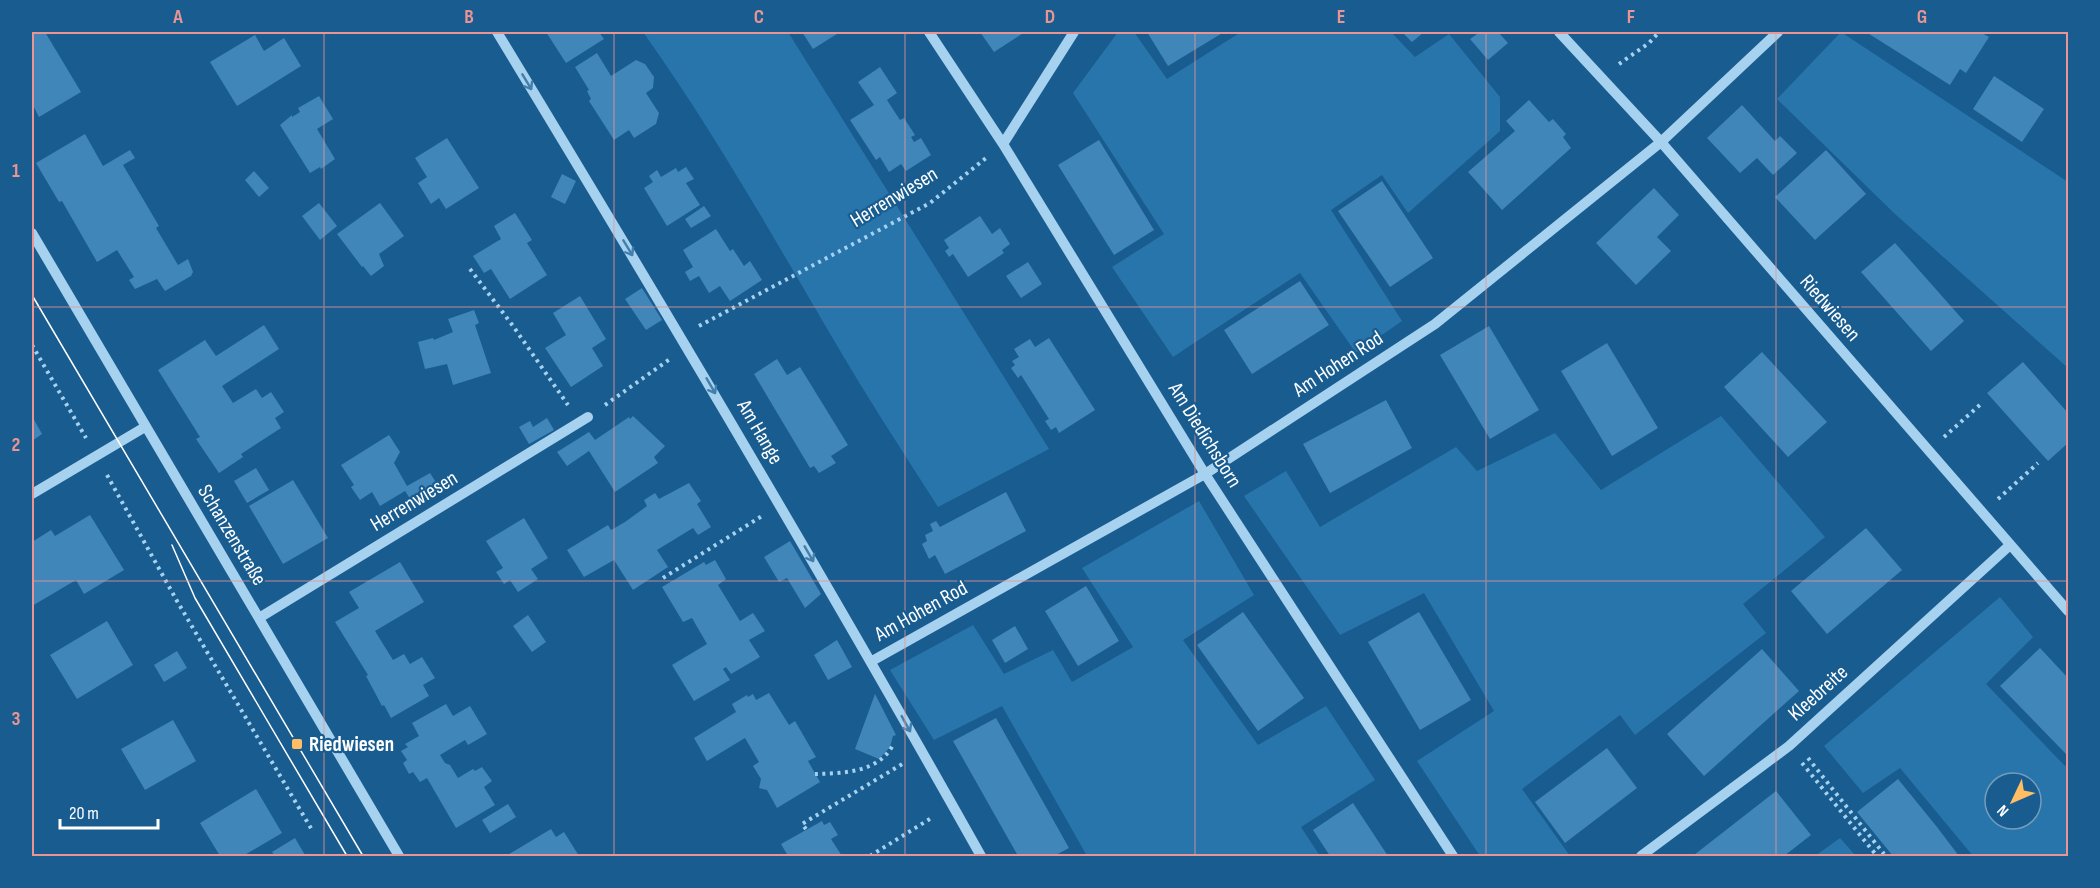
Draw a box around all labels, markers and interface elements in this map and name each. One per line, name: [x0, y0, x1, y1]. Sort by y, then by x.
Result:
text: A: [172, 5, 183, 29]
text: B: [464, 5, 474, 29]
text: C: [754, 5, 764, 29]
text: D: [1045, 5, 1055, 29]
text: E: [1337, 5, 1345, 29]
text: F: [1627, 5, 1635, 29]
text: G: [1917, 5, 1927, 29]
one-way arrow: [521, 73, 534, 90]
text: 1: [12, 159, 20, 183]
street label: Herrenwiesen: [846, 161, 942, 233]
one-way arrow: [623, 239, 635, 256]
street label: Riedwiesen: [1794, 270, 1866, 346]
street label: Am Hohen Rod: [1287, 326, 1388, 403]
one-way arrow: [705, 377, 717, 394]
street label: Am Diedichsborn: [1162, 377, 1247, 492]
street label: Am Hange: [731, 394, 788, 469]
text: 2: [12, 433, 20, 457]
street label: Herrenwiesen: [366, 465, 462, 537]
street label: Schanzenstraße: [192, 480, 272, 590]
one-way arrow: [804, 546, 816, 563]
street label: Am Hohen Rod: [869, 575, 972, 647]
street label: Kleebreite: [1783, 660, 1853, 726]
text: 3: [12, 707, 21, 731]
one-way arrow: [900, 715, 912, 732]
place label: Riedwiesen: [309, 732, 394, 757]
marker: Riedwiesen: [290, 737, 304, 751]
north arrow: [1983, 771, 2043, 831]
scale bar: [60, 792, 158, 830]
text: N: [1993, 801, 2013, 820]
text: 20 m: [69, 803, 99, 824]

